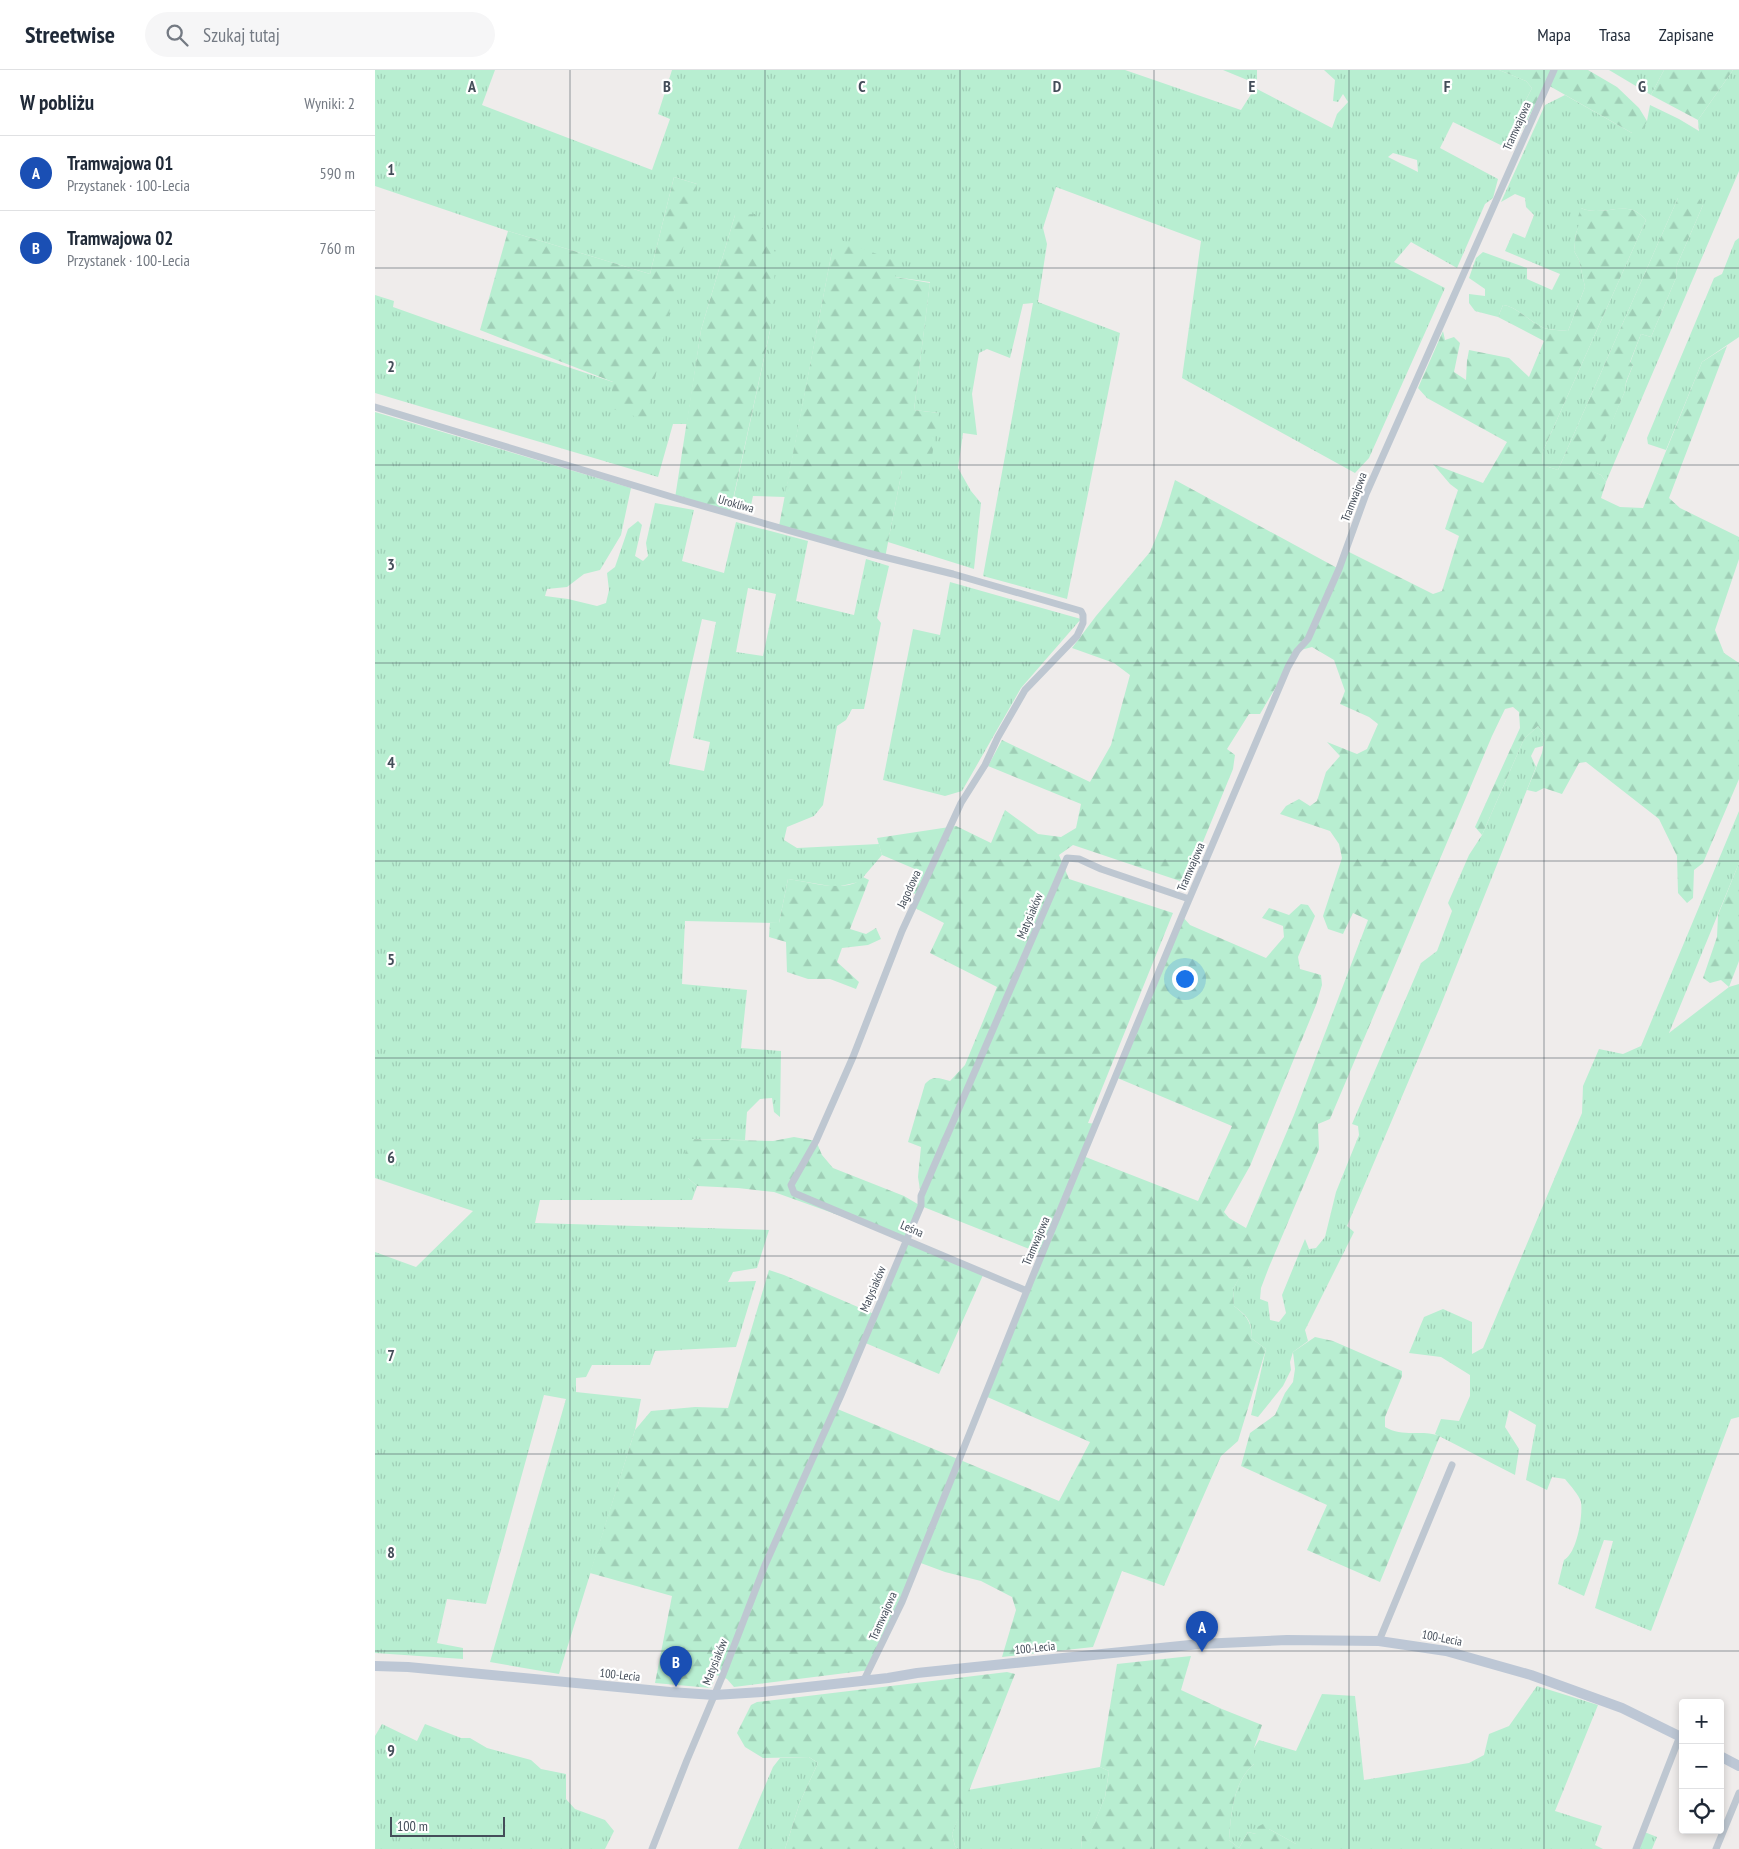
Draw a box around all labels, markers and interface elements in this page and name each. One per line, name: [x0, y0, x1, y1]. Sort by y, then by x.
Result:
search box: [145, 12, 495, 57]
text: Streetwise: [25, 19, 115, 50]
icon: search: [163, 21, 191, 49]
text: Szukaj tutaj: [203, 23, 280, 47]
text: Mapa: [1537, 23, 1571, 46]
text: Trasa: [1599, 23, 1631, 46]
text: Zapisane: [1659, 23, 1714, 46]
text: A: [467, 76, 477, 96]
text: B: [663, 76, 671, 96]
text: C: [858, 76, 866, 96]
text: D: [1053, 76, 1062, 96]
text: E: [1249, 76, 1256, 96]
text: F: [1444, 76, 1451, 96]
text: G: [1638, 76, 1646, 96]
text: W pobliżu: [20, 89, 94, 116]
text: Wyniki: 2: [304, 93, 355, 113]
street label: Tramwajowa: [1499, 99, 1534, 152]
text: Tramwajowa 01: [67, 151, 173, 175]
text: 1: [387, 159, 395, 179]
text: A: [32, 163, 40, 183]
text: 590 m: [320, 163, 355, 183]
text: Przystanek · 100-Lecia: [67, 175, 190, 195]
text: Tramwajowa 02: [67, 226, 173, 250]
text: B: [32, 238, 40, 258]
text: 760 m: [320, 238, 355, 258]
text: Przystanek · 100-Lecia: [67, 250, 190, 270]
text: 2: [387, 356, 395, 376]
street label: Tramwajowa: [1337, 470, 1370, 524]
street label: Urokliwa: [716, 491, 756, 516]
text: 3: [387, 554, 395, 574]
text: 4: [387, 752, 395, 772]
street label: Tramwajowa: [1174, 840, 1208, 894]
street label: Jagodowa: [893, 867, 924, 911]
street label: Matysiaków: [1013, 890, 1046, 941]
text: 5: [387, 949, 395, 969]
your location: [1172, 966, 1198, 992]
text: 6: [387, 1147, 395, 1167]
street label: Tramwajowa: [1019, 1214, 1053, 1268]
street label: Leśna: [898, 1217, 926, 1240]
street label: Matysiaków: [856, 1263, 889, 1314]
text: 7: [387, 1345, 395, 1365]
text: 8: [387, 1542, 395, 1562]
street label: Tramwajowa: [865, 1589, 900, 1642]
pin: A: [1186, 1611, 1218, 1652]
street label: 100-Lecia: [1421, 1626, 1464, 1649]
street label: Matysiaków: [699, 1636, 731, 1687]
street label: 100-Lecia: [1014, 1638, 1056, 1657]
pin: B: [660, 1646, 692, 1687]
street label: 100-Lecia: [599, 1665, 641, 1684]
map controls: [1679, 1699, 1724, 1834]
button: +: [1679, 1699, 1724, 1744]
text: 9: [387, 1740, 395, 1760]
button: −: [1679, 1744, 1724, 1789]
button: locate: [1679, 1789, 1724, 1834]
scale bar: [390, 1814, 505, 1837]
text: 100 m: [397, 1817, 428, 1835]

